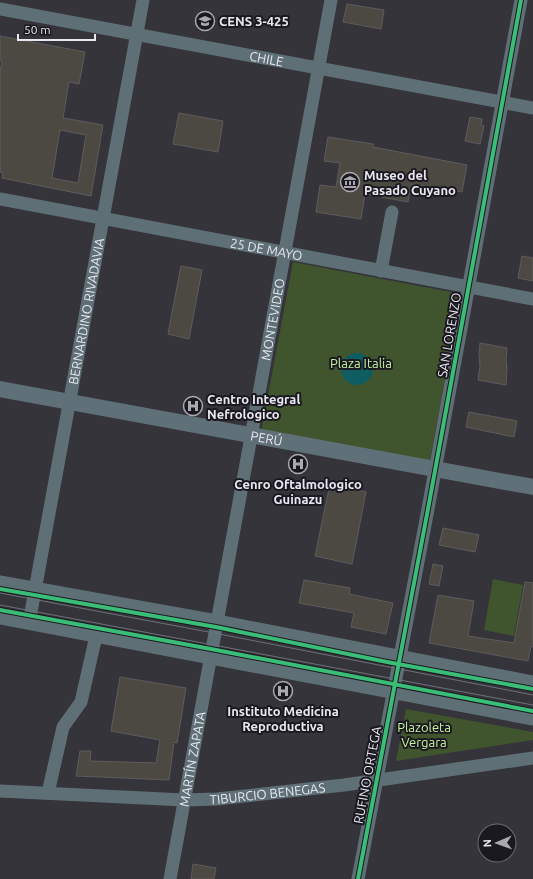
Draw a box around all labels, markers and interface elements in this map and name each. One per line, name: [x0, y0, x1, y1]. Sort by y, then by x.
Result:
school or university icon: CENS 3-425: [194, 10, 216, 32]
place label: CENS 3-425: [219, 14, 289, 28]
scale bar: [18, 16, 95, 42]
text: 50 m: [24, 23, 51, 36]
street label: CHILE: [248, 48, 285, 69]
place label: Museo del Pasado Cuyano: [364, 168, 456, 197]
museum icon: Museo del Pasado Cuyano: [339, 171, 361, 193]
street label: 25 DE MAYO: [229, 235, 304, 263]
street label: BERNARDINO RIVADAVIA: [66, 236, 106, 386]
street label: MONTEVIDEO: [258, 277, 287, 361]
street label: SAN LORENZO: [435, 292, 463, 378]
park label: Plaza Italia: [330, 356, 392, 370]
place label: Centro Integral Nefrologico: [207, 392, 300, 421]
hospital icon: Centro Integral Nefrologico: [182, 395, 204, 417]
street label: PERÚ: [249, 428, 284, 448]
hospital icon: Cenro Oftalmologico Guinazu: [287, 453, 309, 475]
place label: Cenro Oftalmologico Guinazu: [234, 477, 362, 506]
hospital icon: Instituto Medicina Reproductiva: [272, 680, 294, 702]
place label: Instituto Medicina Reproductiva: [227, 704, 339, 733]
street label: MARTÍN ZAPATA: [176, 710, 208, 808]
park label: Plazoleta Vergara: [397, 720, 451, 749]
street label: RUFINO ORTEGA: [351, 725, 383, 825]
street label: TIBURCIO BENEGAS: [209, 780, 326, 806]
north arrow: [477, 823, 517, 863]
text: N: [481, 839, 493, 848]

